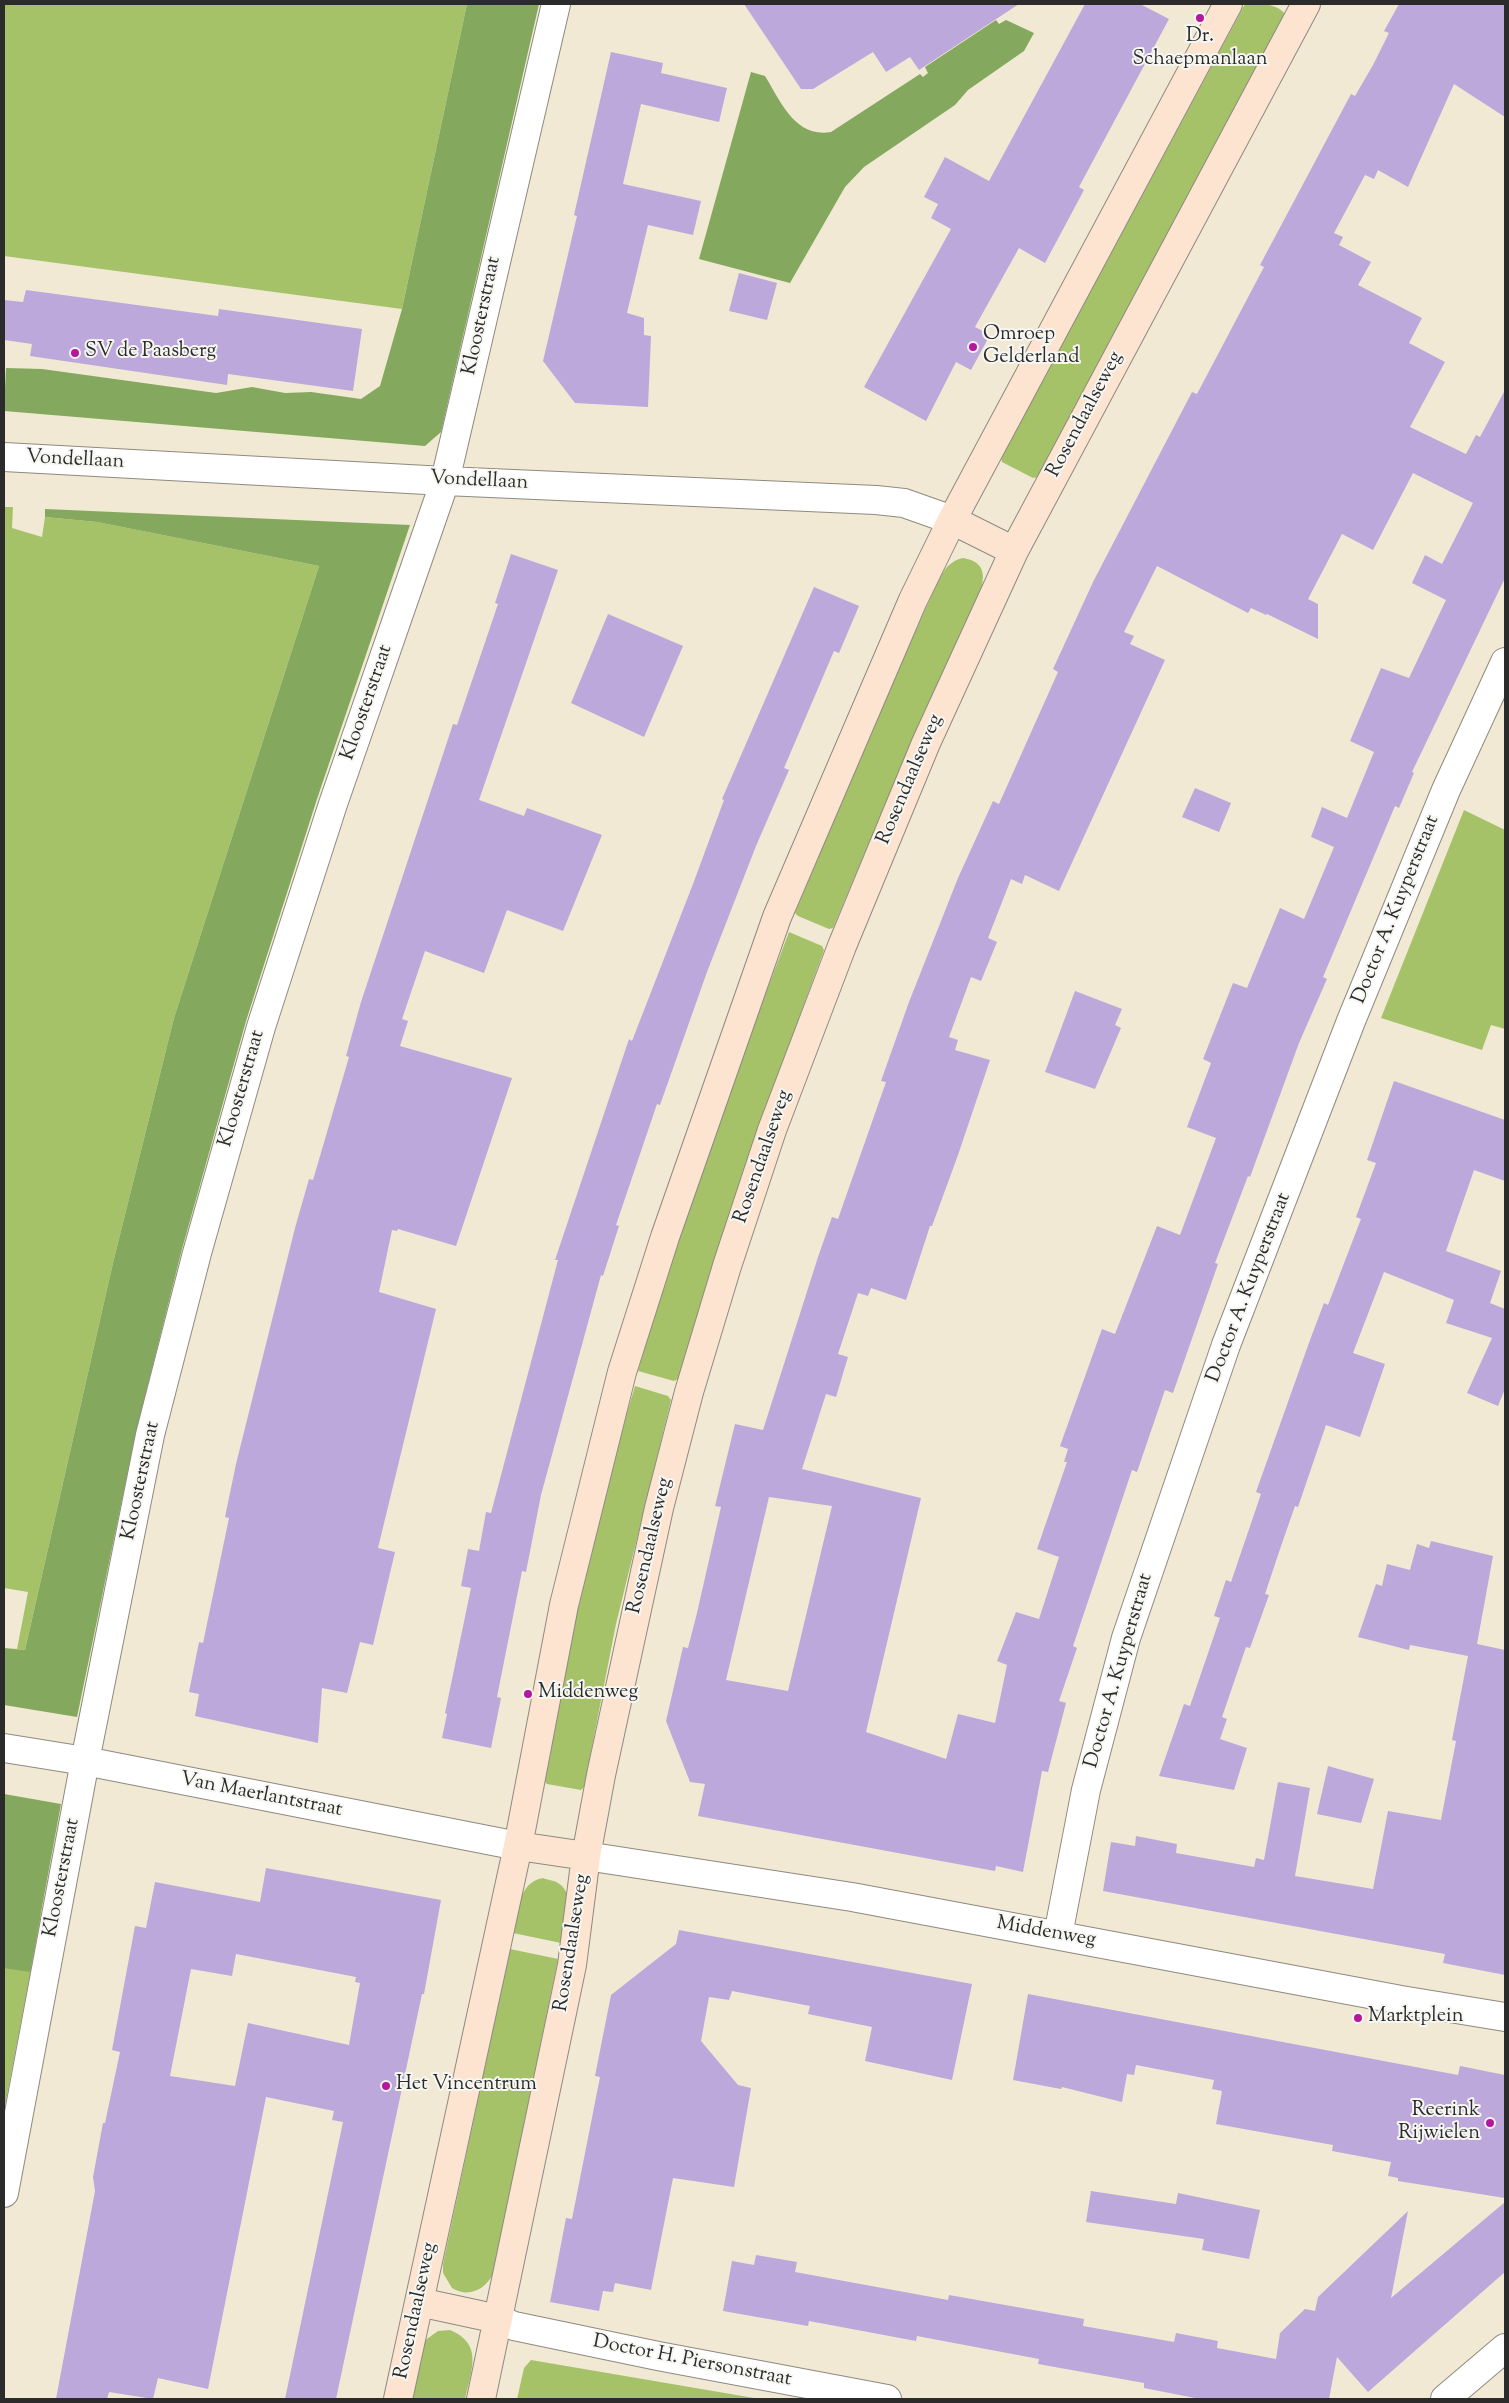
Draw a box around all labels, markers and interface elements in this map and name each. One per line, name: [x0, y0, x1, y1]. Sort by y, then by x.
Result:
marker: Dr. Schaepmanlaan: [1194, 12, 1206, 24]
place label: Dr. Schaepmanlaan: [1132, 26, 1268, 73]
street label: Kloosterstraat: [459, 255, 507, 377]
place label: Omroep Gelderland: [983, 324, 1079, 371]
place label: SV de Paasberg: [85, 341, 216, 365]
marker: Omroep Gelderland: [967, 341, 979, 353]
marker: SV de Paasberg: [69, 347, 81, 359]
street label: Rosendaalseweg: [1043, 348, 1129, 482]
street label: Vondellaan: [25, 446, 125, 476]
street label: Vondellaan: [429, 467, 529, 497]
street label: Kloosterstraat: [337, 642, 399, 764]
street label: Rosendaalseweg: [873, 711, 949, 849]
street label: Doctor A. Kuyperstraat: [1348, 812, 1446, 1008]
street label: Kloosterstraat: [215, 1028, 271, 1150]
street label: Rosendaalseweg: [730, 1087, 798, 1227]
street label: Doctor A. Kuyperstraat: [1203, 1190, 1297, 1386]
street label: Kloosterstraat: [118, 1420, 166, 1542]
street label: Rosendaalseweg: [624, 1475, 678, 1617]
street label: Doctor A. Kuyperstraat: [1081, 1571, 1159, 1771]
place label: Middenweg: [538, 1682, 638, 1706]
marker: Middenweg: [522, 1688, 534, 1700]
street label: Van Maerlantstraat: [178, 1768, 344, 1824]
street label: Kloosterstraat: [40, 1817, 86, 1939]
street label: Rosendaalseweg: [550, 1872, 596, 2014]
street label: Middenweg: [995, 1912, 1097, 1954]
place label: Marktplein: [1368, 2006, 1463, 2030]
marker: Marktplein: [1352, 2012, 1364, 2024]
place label: Het Vincentrum: [396, 2074, 537, 2098]
marker: Het Vincentrum: [380, 2080, 392, 2092]
place label: Reerink Rijwielen: [1398, 2100, 1480, 2147]
marker: Reerink Rijwielen: [1484, 2117, 1496, 2129]
street label: Rosendaalseweg: [391, 2240, 443, 2382]
street label: Doctor H. Piersonstraat: [591, 2331, 793, 2393]

